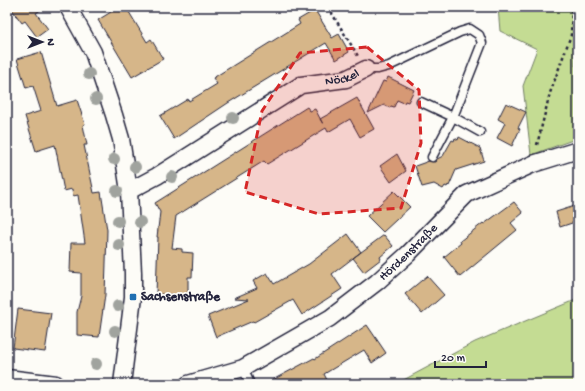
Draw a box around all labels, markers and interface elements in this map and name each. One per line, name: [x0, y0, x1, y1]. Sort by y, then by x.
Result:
north arrow: [22, 22, 62, 62]
text: N: [44, 38, 56, 46]
street label: Nöckel: [324, 66, 362, 89]
street label: Hördenstraße: [376, 220, 441, 284]
place label: Sachsenstraße: [141, 290, 221, 305]
marker: Sachsenstraße: [128, 292, 138, 302]
scale bar: [435, 343, 486, 369]
text: 20 m: [441, 352, 466, 366]

